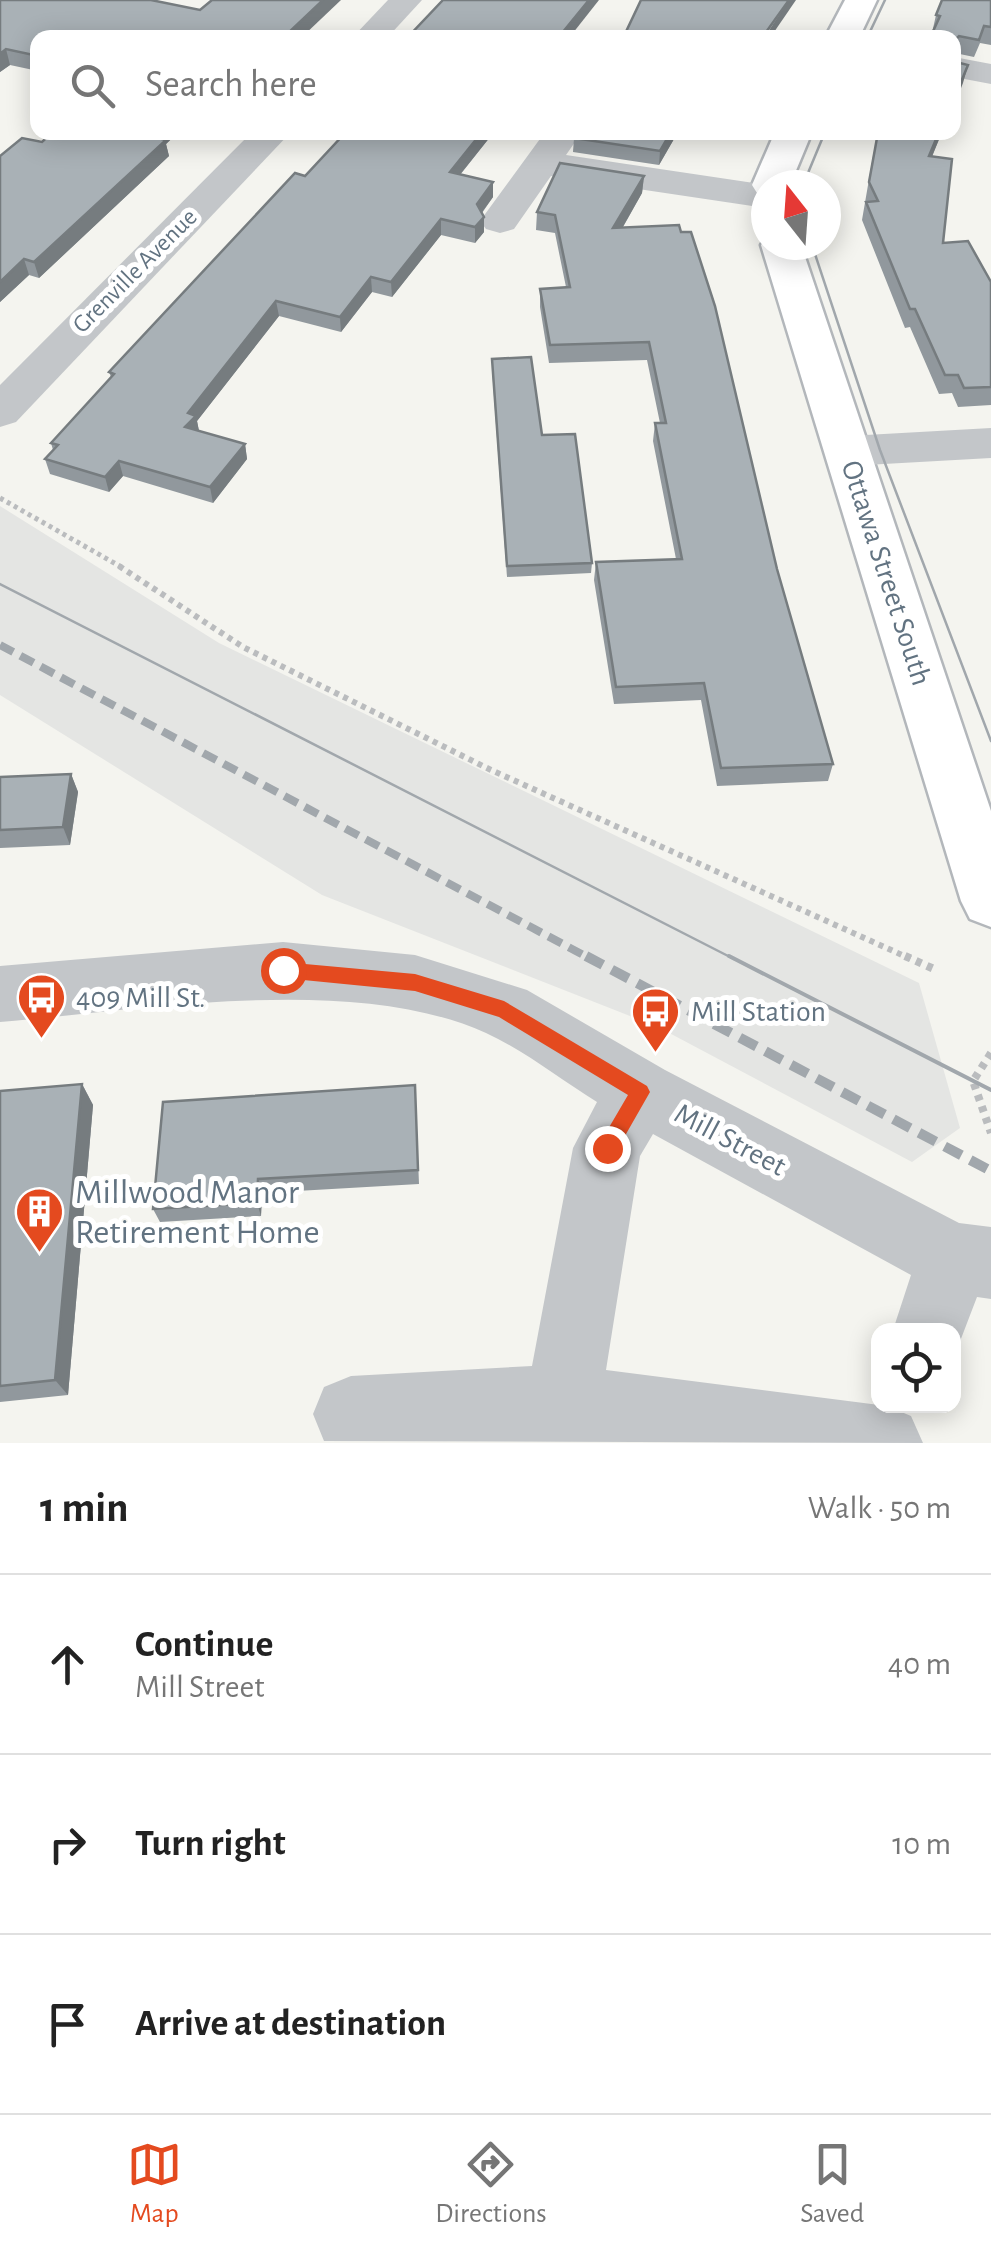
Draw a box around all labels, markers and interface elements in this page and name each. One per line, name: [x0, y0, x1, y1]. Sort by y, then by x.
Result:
search box: [30, 30, 961, 140]
icon: search: [65, 58, 120, 113]
text: Search here: [145, 66, 317, 104]
north arrow: [751, 170, 841, 260]
street label: Grenville Avenue: [68, 204, 202, 338]
street label: Ottawa Street South: [835, 457, 937, 689]
route start: [261, 948, 307, 994]
bus stop icon: 409 Mill St.: [15, 972, 67, 1040]
place label: 409 Mill St.: [76, 983, 206, 1013]
bus stop icon: Mill Station: [630, 986, 682, 1054]
place label: Mill Station: [691, 997, 826, 1027]
street label: Mill Street: [669, 1098, 791, 1182]
route end: [585, 1126, 631, 1172]
place label: Millwood Manor Retirement Home: [75, 1175, 320, 1250]
building icon: Millwood Manor Retirement Home: [14, 1186, 66, 1254]
map controls: [871, 1323, 961, 1413]
button: locate: [871, 1323, 961, 1413]
text: 1 min: [40, 1487, 129, 1529]
text: Walk · 50 m: [808, 1492, 951, 1524]
text: Continue: [135, 1626, 273, 1664]
icon: ahead: [40, 1637, 95, 1692]
text: 40 m: [888, 1648, 951, 1680]
text: Mill Street: [135, 1671, 264, 1703]
icon: right: [40, 1817, 95, 1872]
text: Turn right: [135, 1825, 285, 1863]
text: 10 m: [892, 1828, 951, 1860]
icon: arrive: [40, 1997, 95, 2052]
text: Arrive at destination: [135, 2005, 446, 2043]
tab: Map: [127, 2137, 182, 2231]
tab: Directions: [435, 2137, 547, 2231]
tab: Saved: [800, 2137, 864, 2231]

